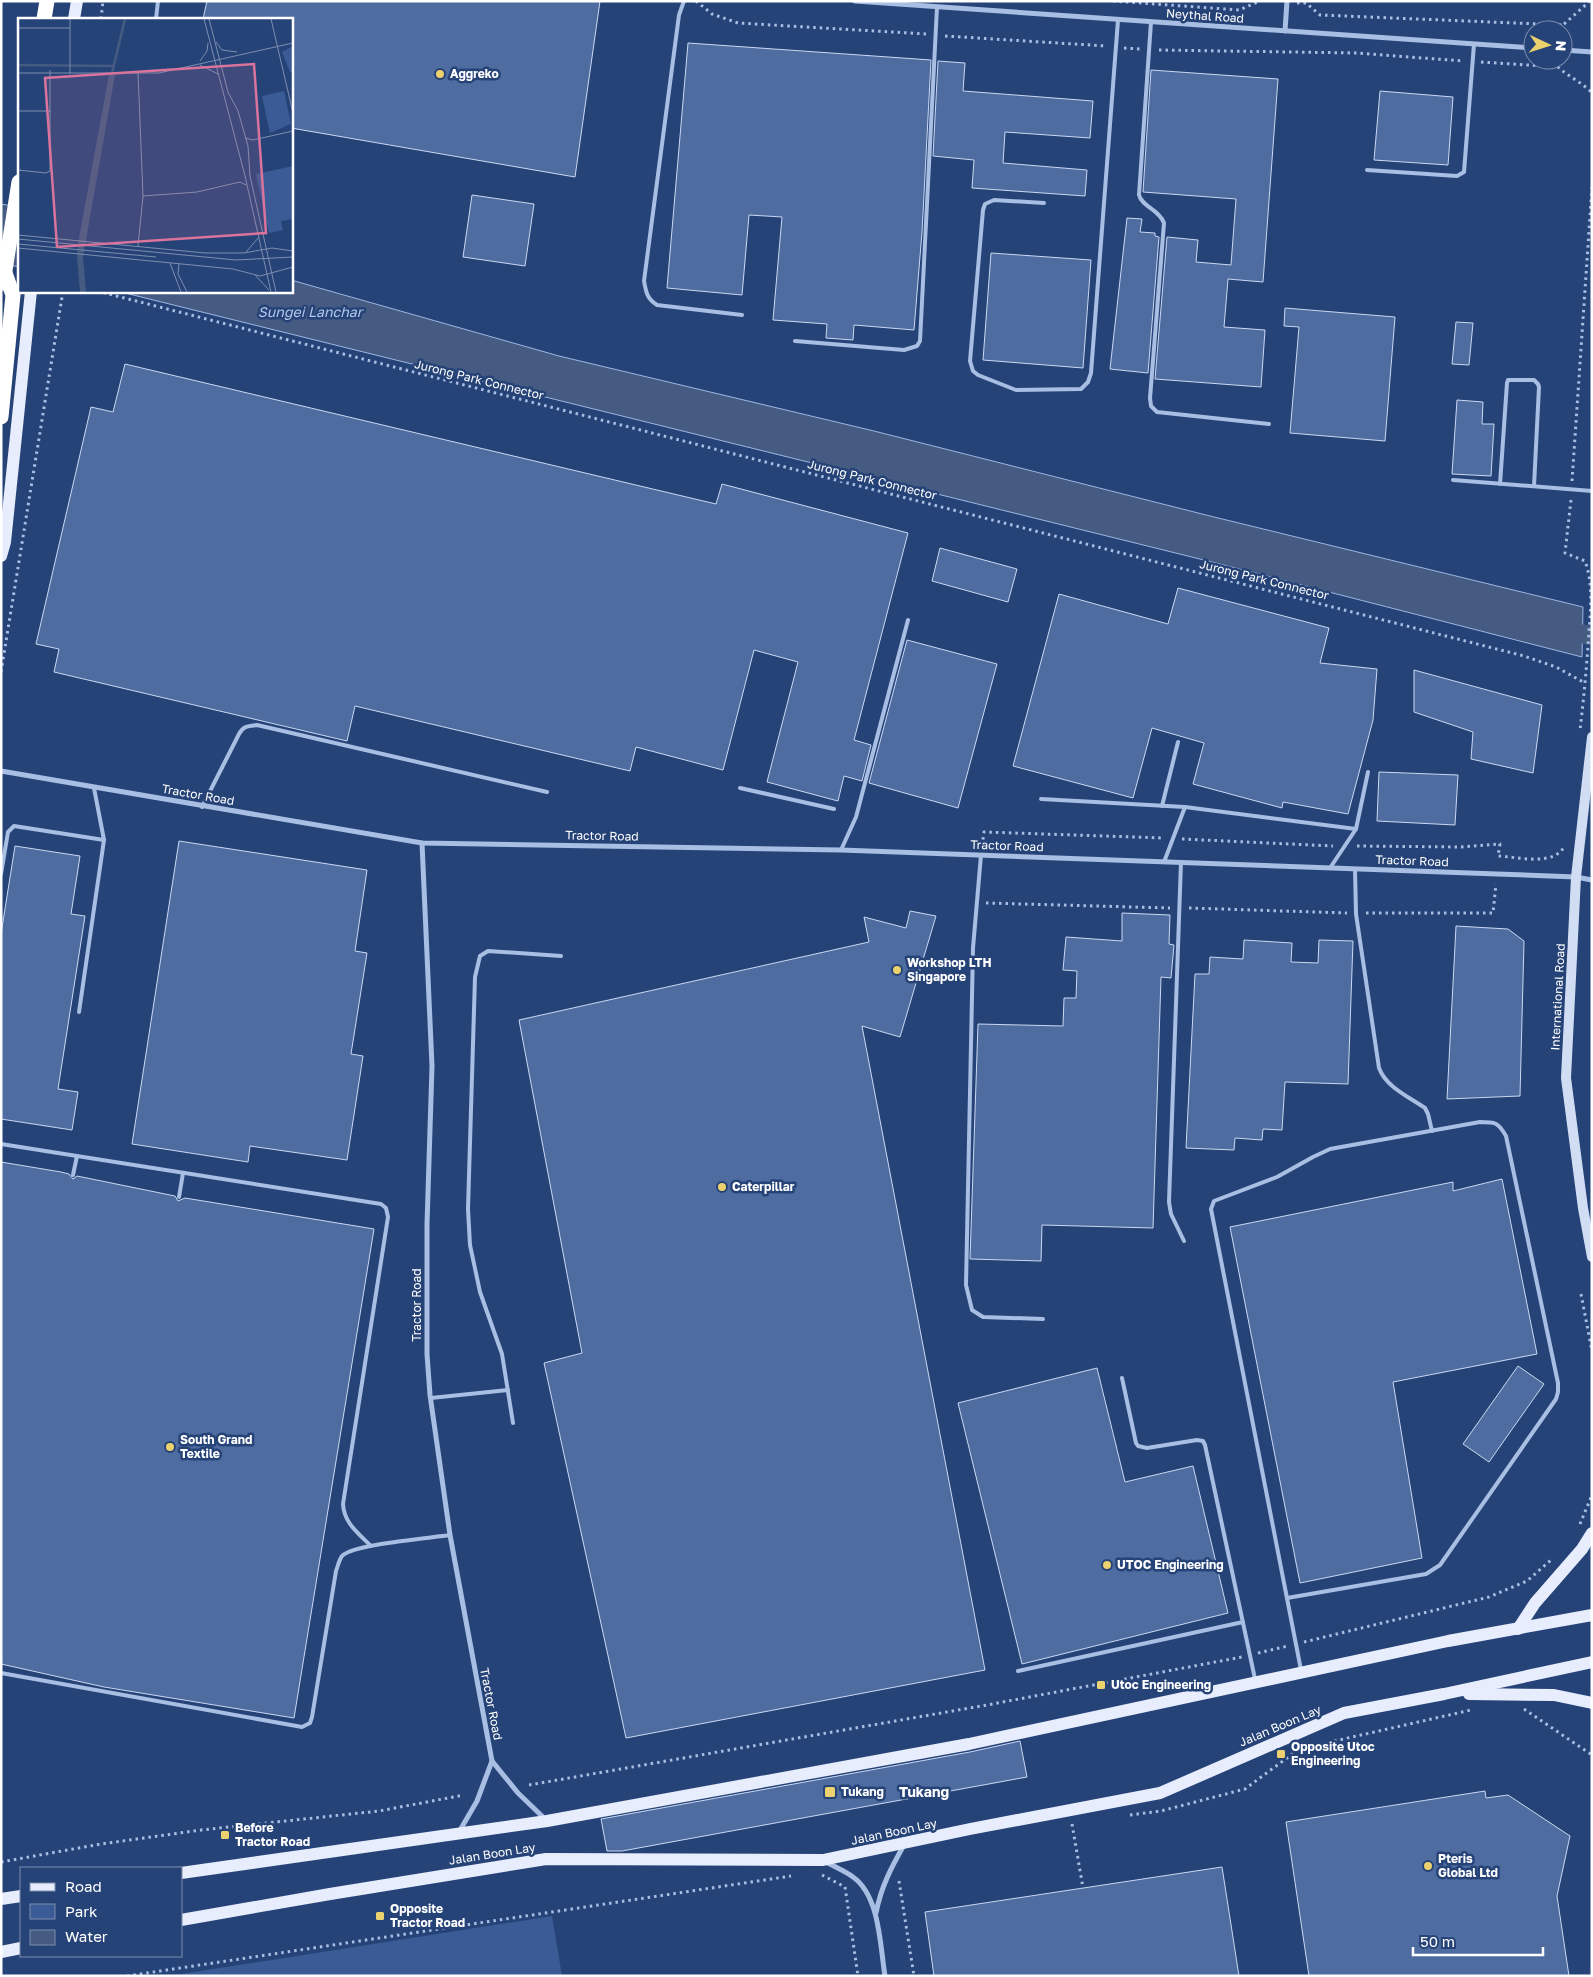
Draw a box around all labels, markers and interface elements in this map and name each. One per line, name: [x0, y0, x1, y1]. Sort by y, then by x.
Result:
street label: Neythal Road: [1166, 5, 1245, 26]
inset map: [18, 18, 292, 292]
north arrow: [1523, 20, 1573, 70]
text: N: [1553, 40, 1570, 52]
place label: Aggreko: [450, 66, 499, 81]
marker: Aggreko: [434, 68, 446, 80]
water label: Sungei Lanchar: [258, 303, 365, 320]
street label: Jurong Park Connector: [413, 356, 546, 403]
street label: Jurong Park Connector: [806, 456, 939, 503]
street label: Jurong Park Connector: [1198, 556, 1331, 603]
street label: Tractor Road: [161, 781, 235, 808]
street label: Tractor Road: [565, 827, 639, 844]
street label: Tractor Road: [970, 837, 1044, 854]
street label: Tractor Road: [1375, 852, 1449, 869]
street label: International Road: [1547, 943, 1568, 1051]
place label: Workshop LTH Singapore: [907, 955, 992, 984]
marker: Workshop LTH Singapore: [891, 964, 903, 976]
place label: Caterpillar: [732, 1179, 795, 1194]
marker: Caterpillar: [716, 1181, 728, 1193]
street label: Tractor Road: [409, 1268, 424, 1342]
place label: South Grand Textile: [180, 1432, 252, 1461]
marker: South Grand Textile: [164, 1441, 176, 1453]
place label: UTOC Engineering: [1117, 1557, 1224, 1572]
marker: UTOC Engineering: [1101, 1559, 1113, 1571]
street label: Tractor Road: [477, 1666, 506, 1741]
place label: Utoc Engineering: [1111, 1677, 1211, 1692]
marker: Utoc Engineering: [1095, 1679, 1107, 1691]
street label: Jalan Boon Lay: [1237, 1701, 1323, 1750]
place label: Opposite Utoc Engineering: [1291, 1739, 1375, 1768]
marker: Opposite Utoc Engineering: [1275, 1748, 1287, 1760]
district label: Tukang: [899, 1783, 949, 1800]
place label: Tukang: [841, 1784, 884, 1799]
marker: Tukang: [823, 1785, 837, 1799]
street label: Jalan Boon Lay: [850, 1815, 939, 1848]
place label: Before Tractor Road: [235, 1820, 310, 1849]
marker: Before Tractor Road: [219, 1829, 231, 1841]
street label: Jalan Boon Lay: [448, 1839, 537, 1868]
place label: Pteris Global Ltd: [1438, 1851, 1498, 1880]
marker: Pteris Global Ltd: [1422, 1860, 1434, 1872]
legend: [20, 1867, 182, 1957]
text: Road: [65, 1877, 102, 1895]
place label: Opposite Tractor Road: [390, 1901, 465, 1930]
text: Park: [65, 1902, 98, 1920]
marker: Opposite Tractor Road: [374, 1910, 386, 1922]
scale bar: [1413, 1924, 1543, 1956]
text: Water: [65, 1927, 108, 1945]
text: 50 m: [1420, 1932, 1455, 1950]

